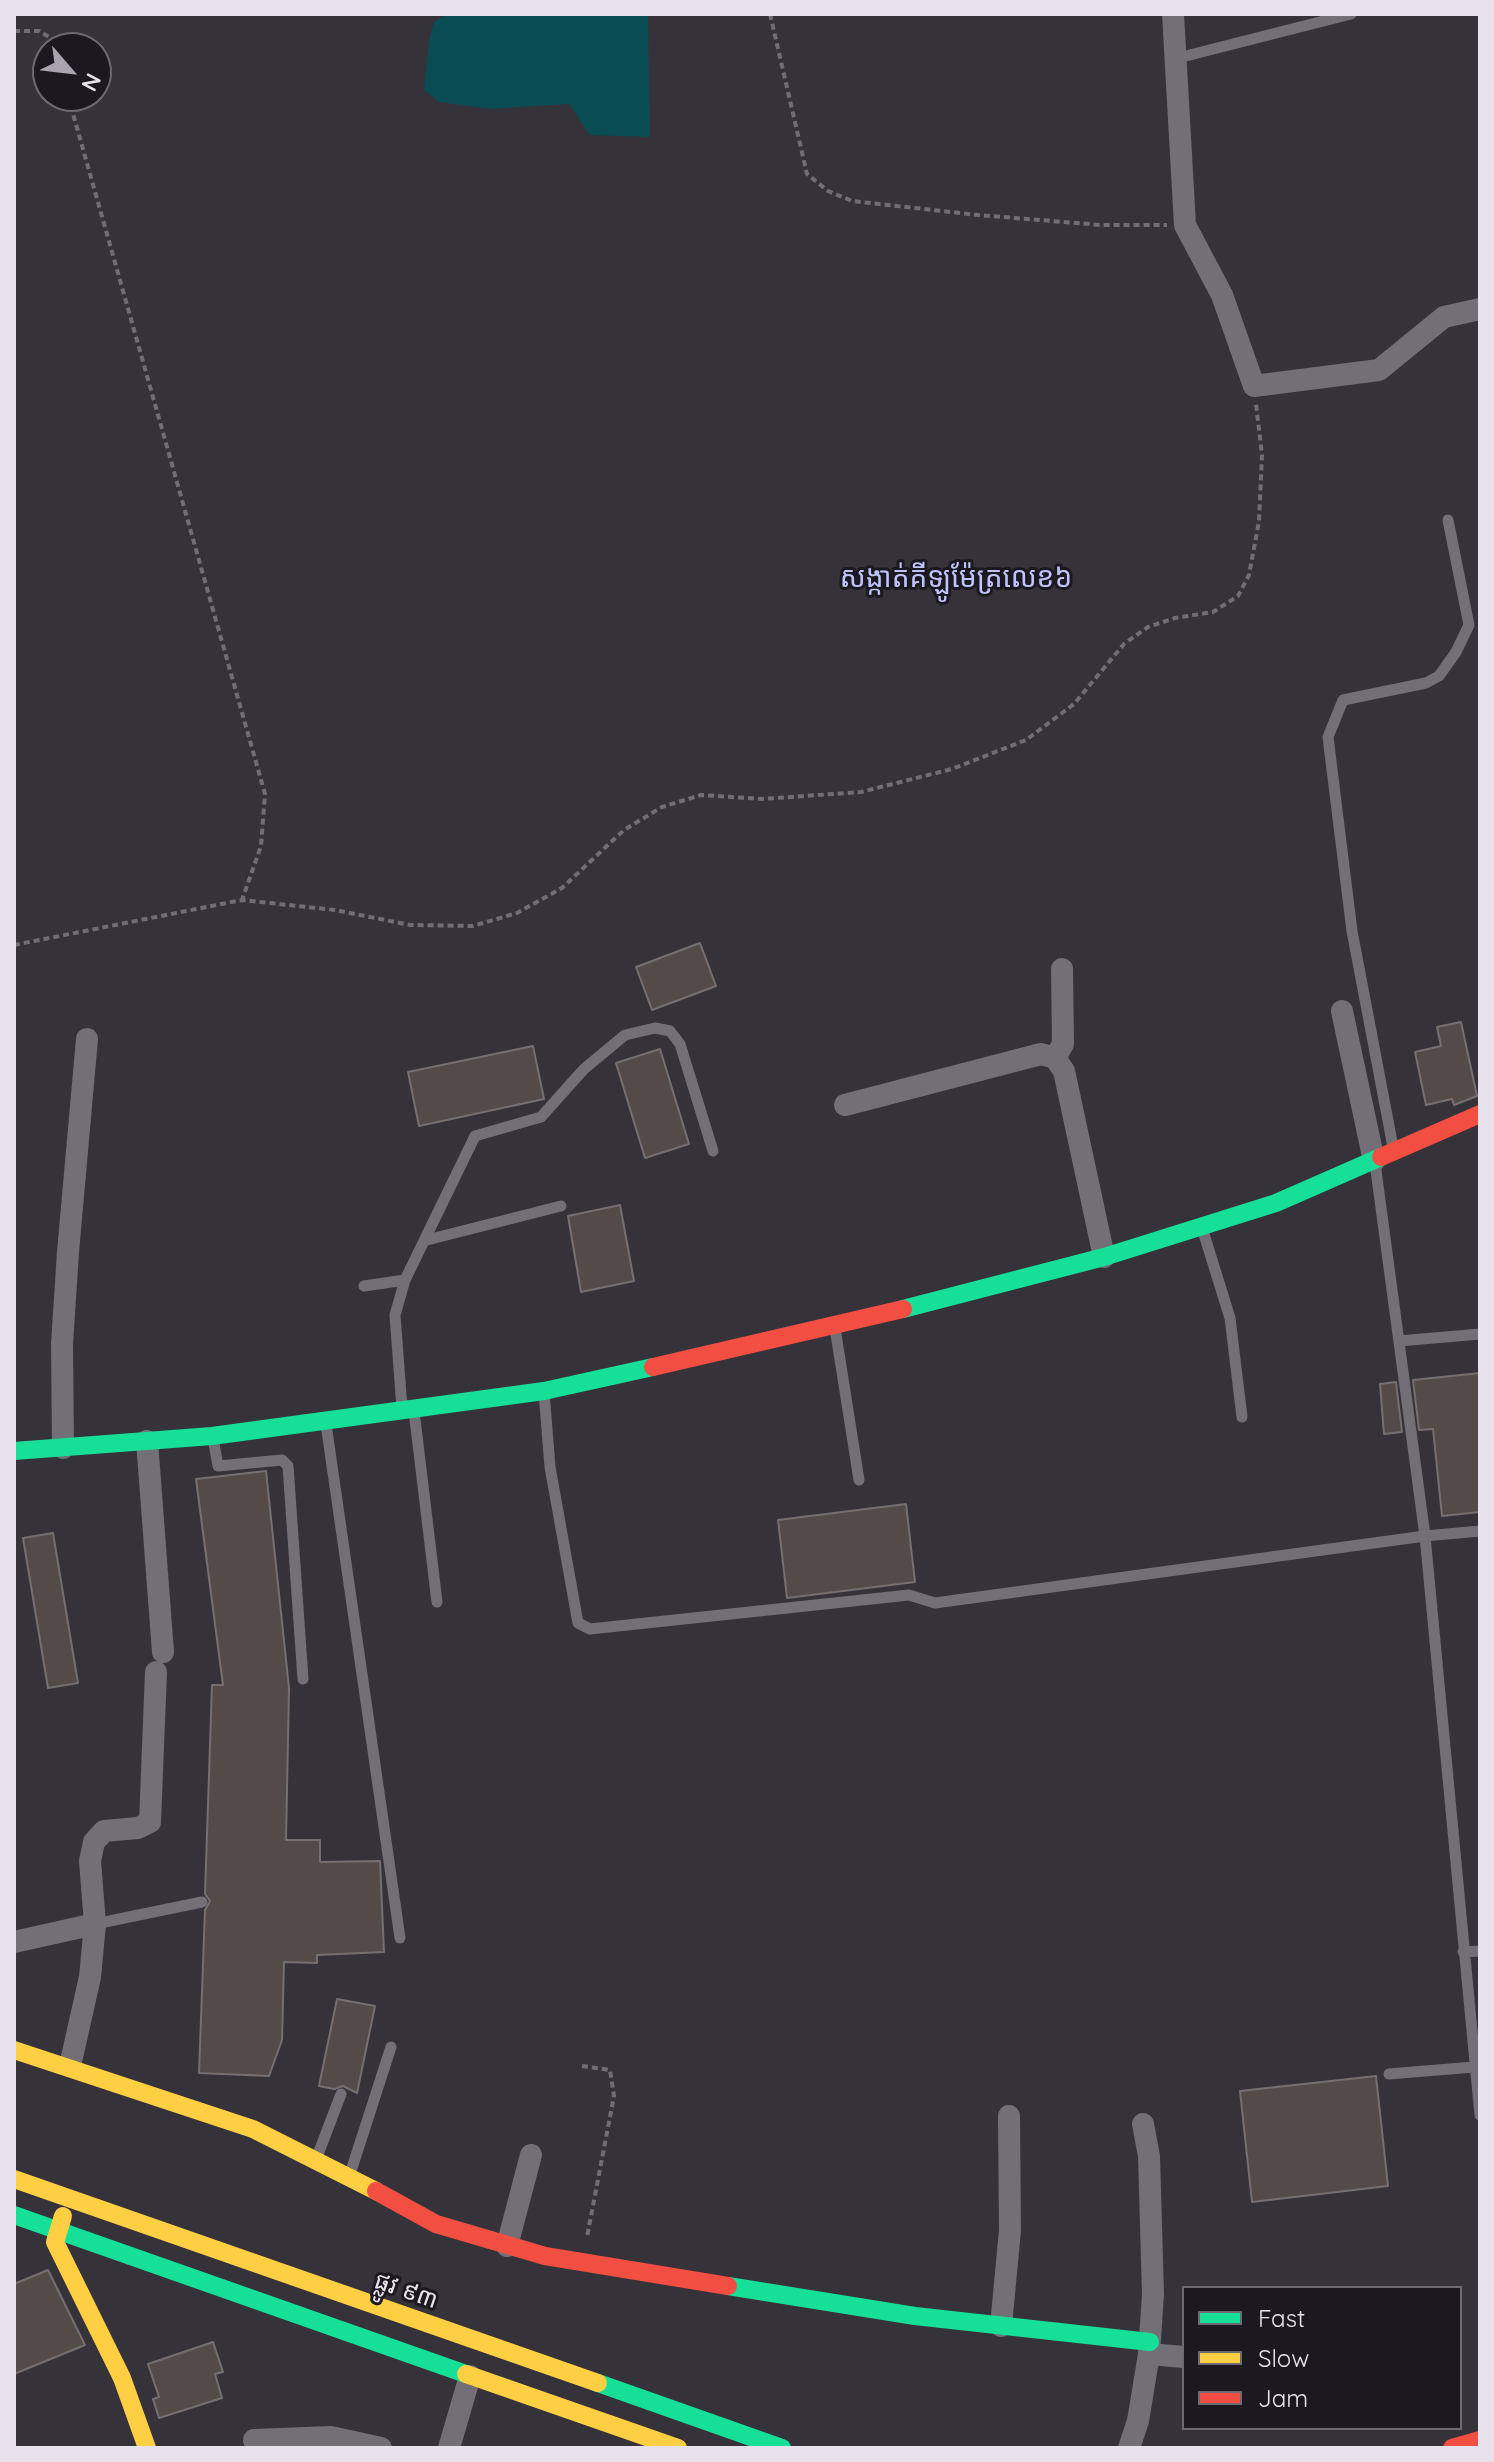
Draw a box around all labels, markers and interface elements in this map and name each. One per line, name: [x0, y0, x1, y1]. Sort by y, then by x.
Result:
north arrow: [32, 32, 112, 112]
text: N: [75, 69, 108, 96]
district label: សង្កាត់គីឡូម៉ែត្រលេខ៦: [840, 562, 1072, 596]
street label: ផ្លូវ ៩៣: [370, 2267, 442, 2315]
legend: [1182, 2286, 1462, 2430]
text: Fast: [1258, 2303, 1305, 2333]
text: Slow: [1258, 2343, 1309, 2373]
text: Jam: [1258, 2383, 1308, 2413]

